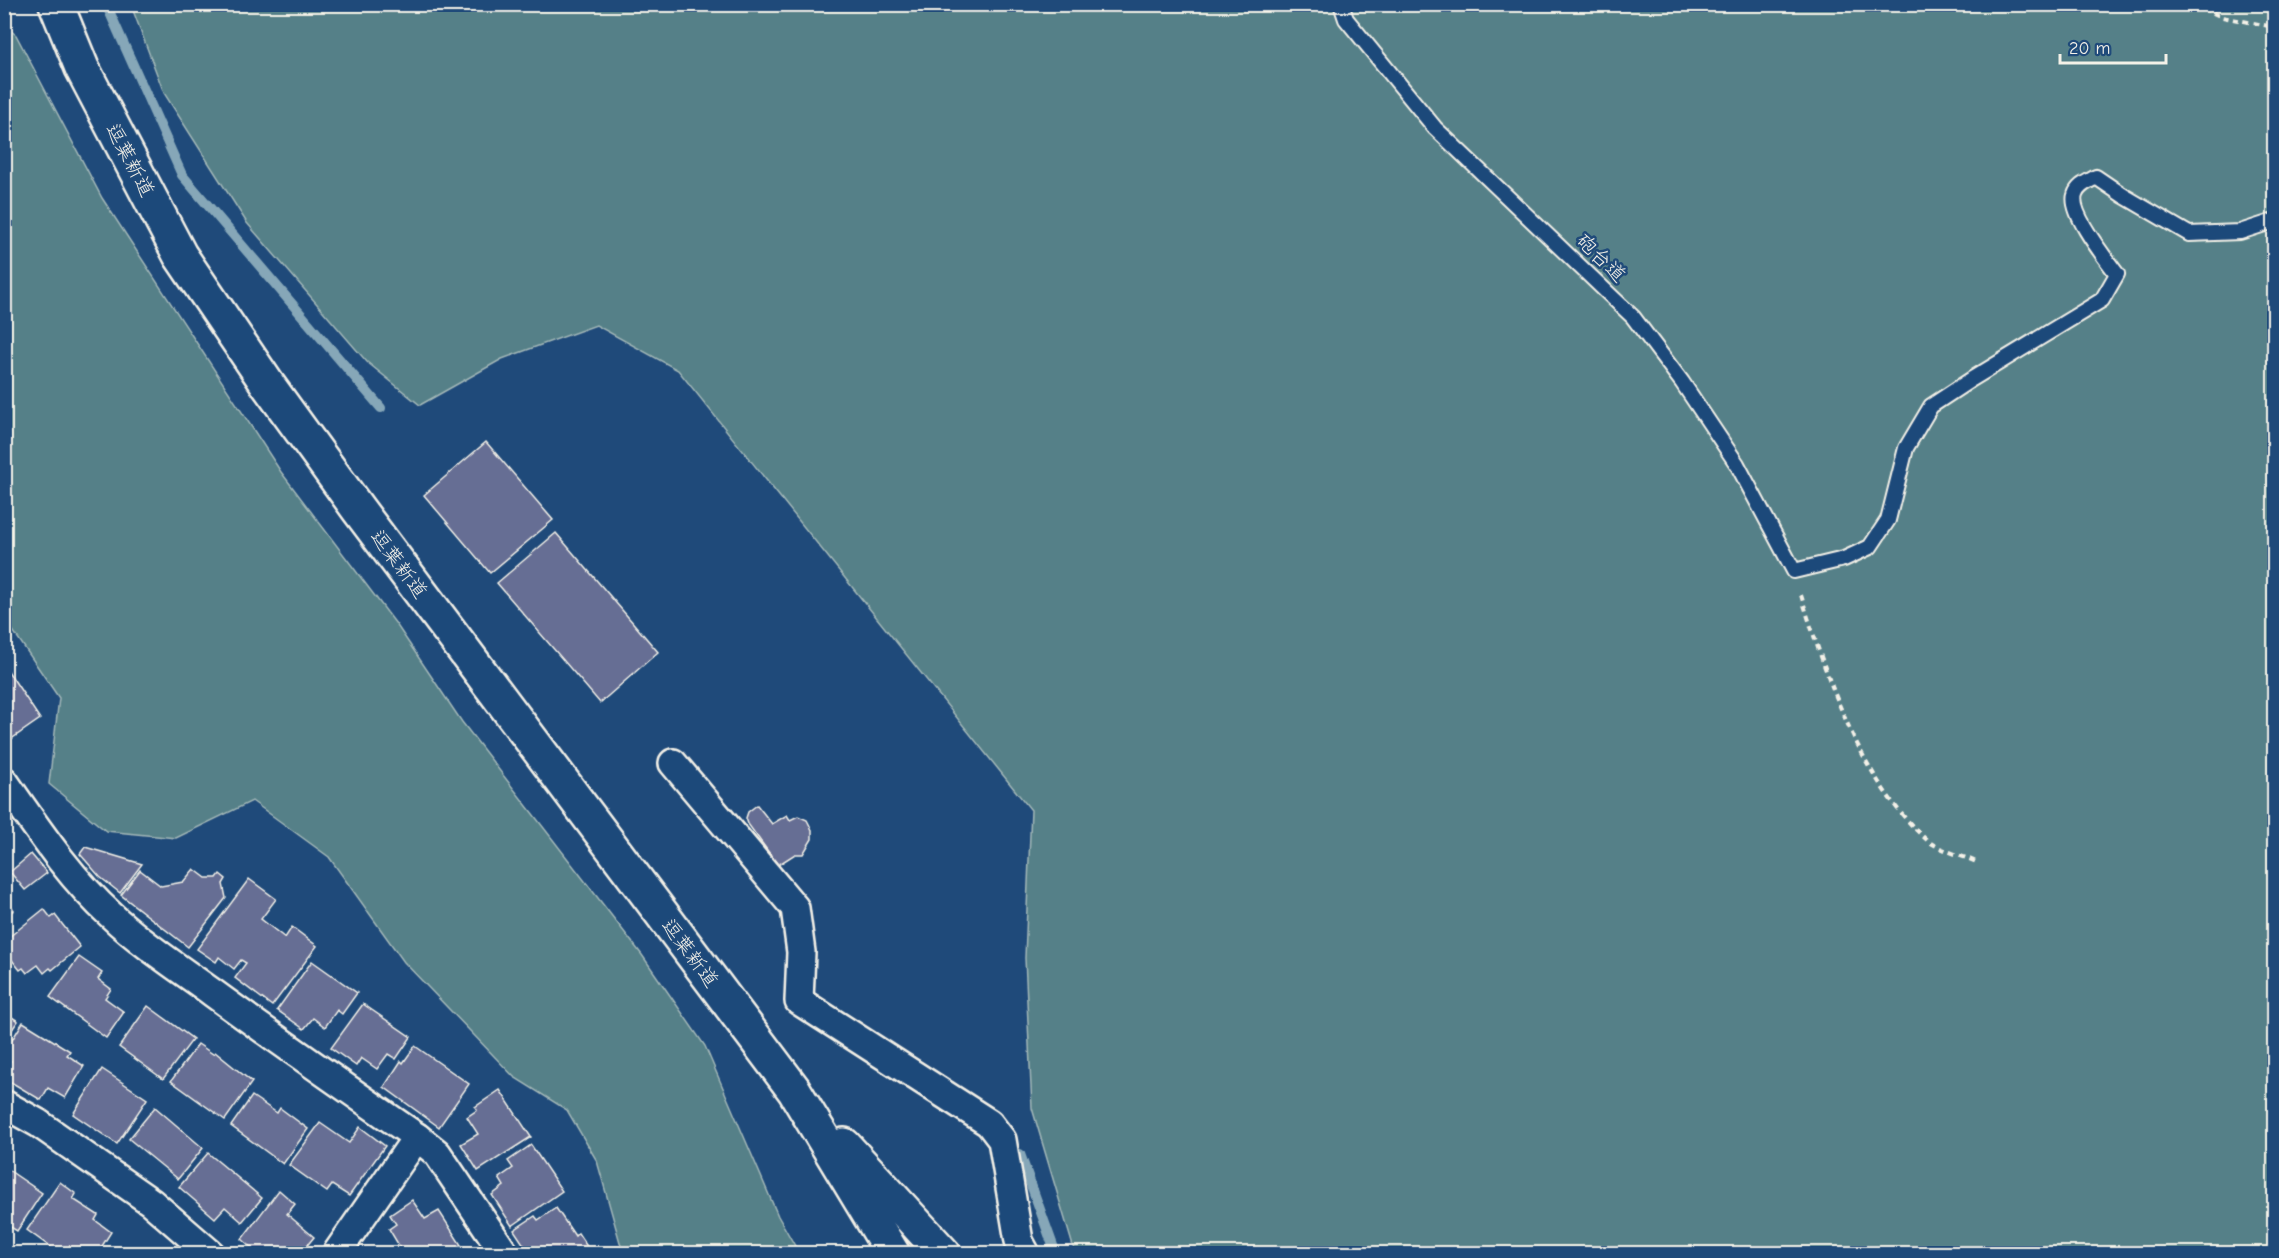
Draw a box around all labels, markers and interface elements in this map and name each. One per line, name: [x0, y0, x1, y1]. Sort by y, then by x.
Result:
scale bar: [2060, 27, 2166, 65]
text: 20 m: [2069, 38, 2110, 59]
street label: 逗葉新道: [101, 119, 159, 201]
street label: 砲台道: [1571, 229, 1631, 287]
street label: 逗葉新道: [366, 525, 432, 603]
street label: 逗葉新道: [657, 914, 723, 992]

